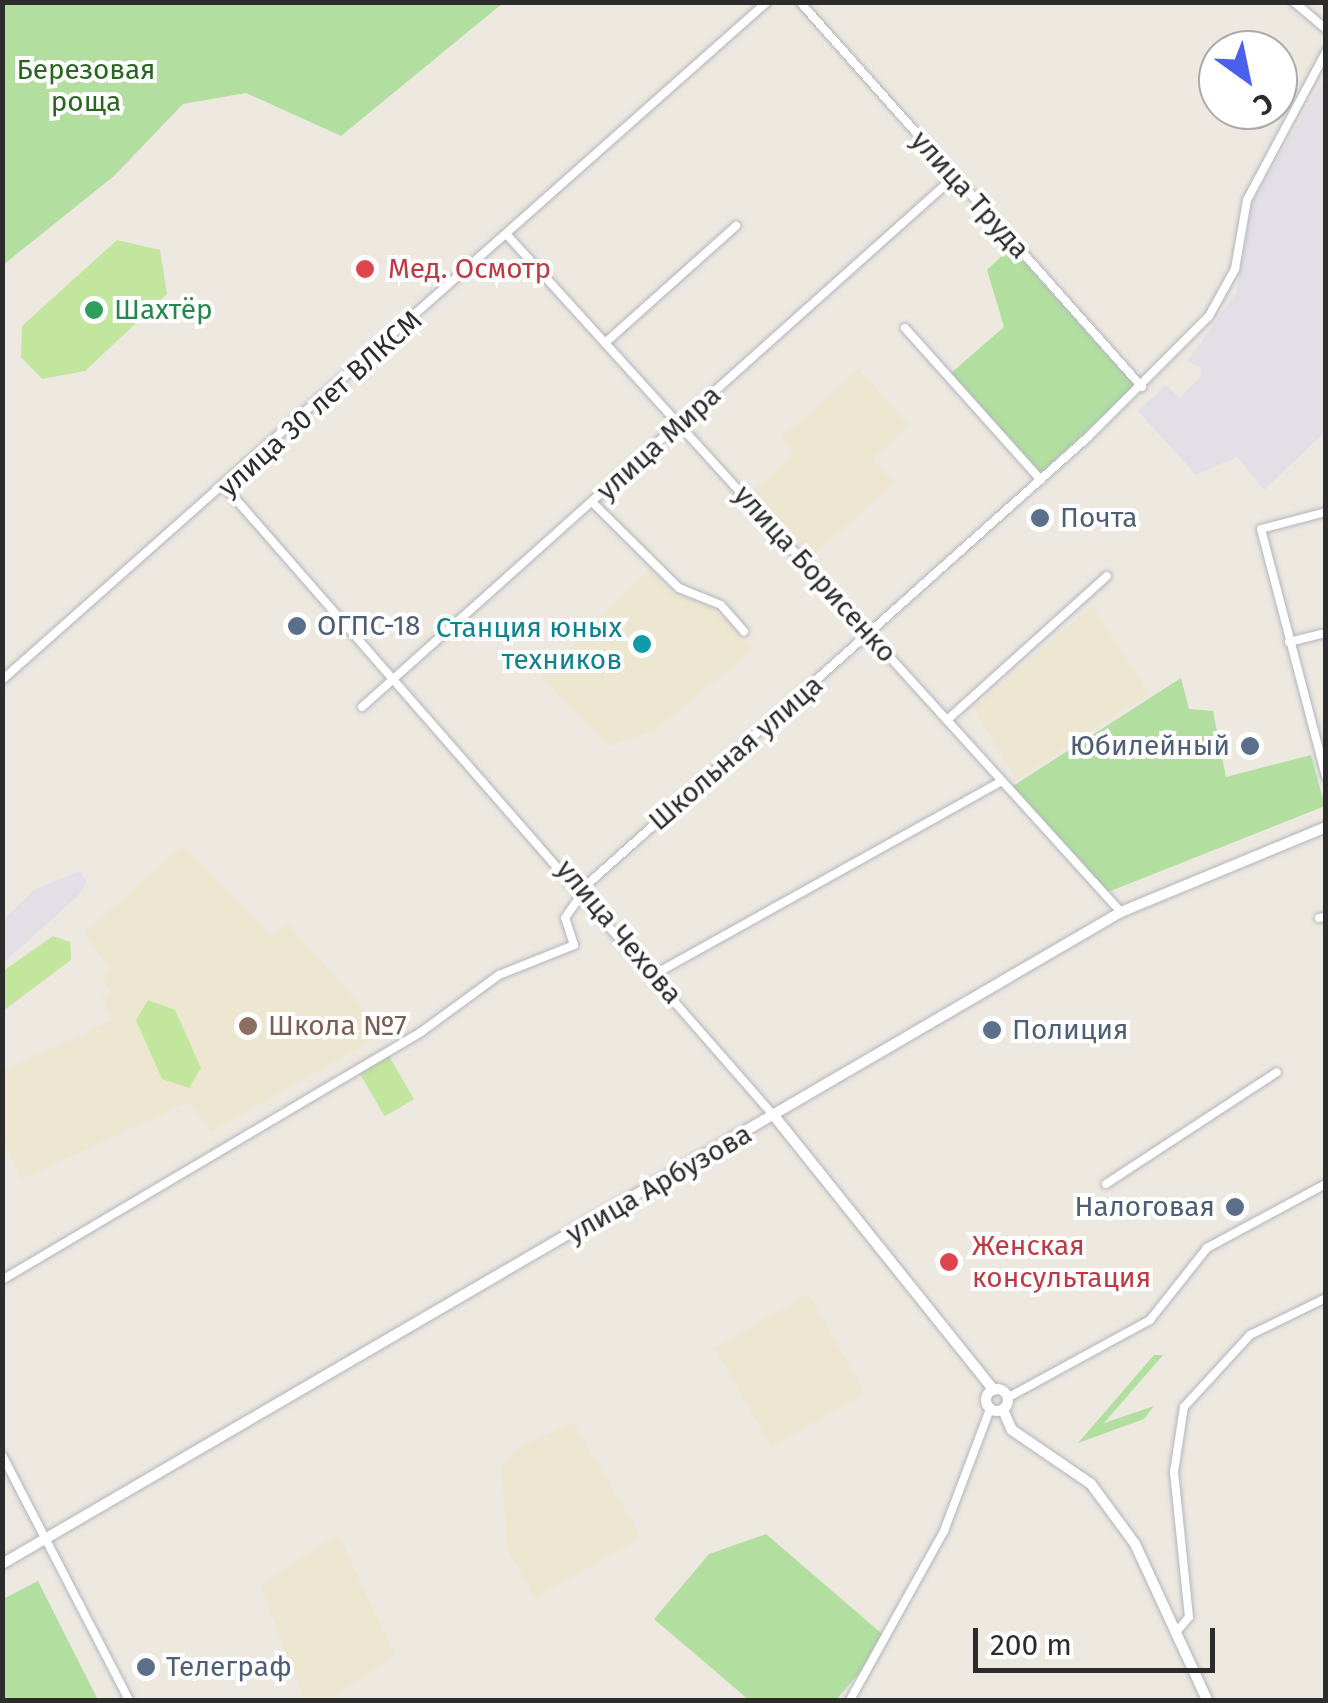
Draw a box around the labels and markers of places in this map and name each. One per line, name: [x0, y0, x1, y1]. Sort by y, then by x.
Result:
place label: Мед. Осмотр: [388, 252, 551, 286]
marker: Мед. Осмотр: [352, 256, 378, 282]
place label: Шахтёр: [114, 293, 213, 327]
marker: Шахтёр: [83, 299, 105, 321]
place label: Почта: [1060, 501, 1137, 535]
marker: Почта: [1029, 507, 1051, 529]
place label: ОГПС-18: [317, 609, 420, 643]
place label: Станция юных техников: [436, 611, 622, 677]
marker: ОГПС-18: [286, 615, 308, 637]
marker: Станция юных техников: [631, 633, 653, 655]
place label: Юбилейный: [1070, 729, 1230, 763]
marker: Юбилейный: [1239, 735, 1261, 757]
place label: Школа №7: [268, 1009, 407, 1043]
place label: Полиция: [1012, 1013, 1129, 1047]
marker: Школа №7: [237, 1015, 259, 1037]
marker: Полиция: [981, 1019, 1003, 1041]
place label: Налоговая: [1074, 1190, 1215, 1224]
marker: Налоговая: [1224, 1196, 1246, 1218]
place label: Женская консультация: [972, 1229, 1151, 1295]
marker: Женская консультация: [936, 1249, 962, 1275]
place label: Телеграф: [166, 1650, 292, 1684]
marker: Телеграф: [135, 1656, 157, 1678]

